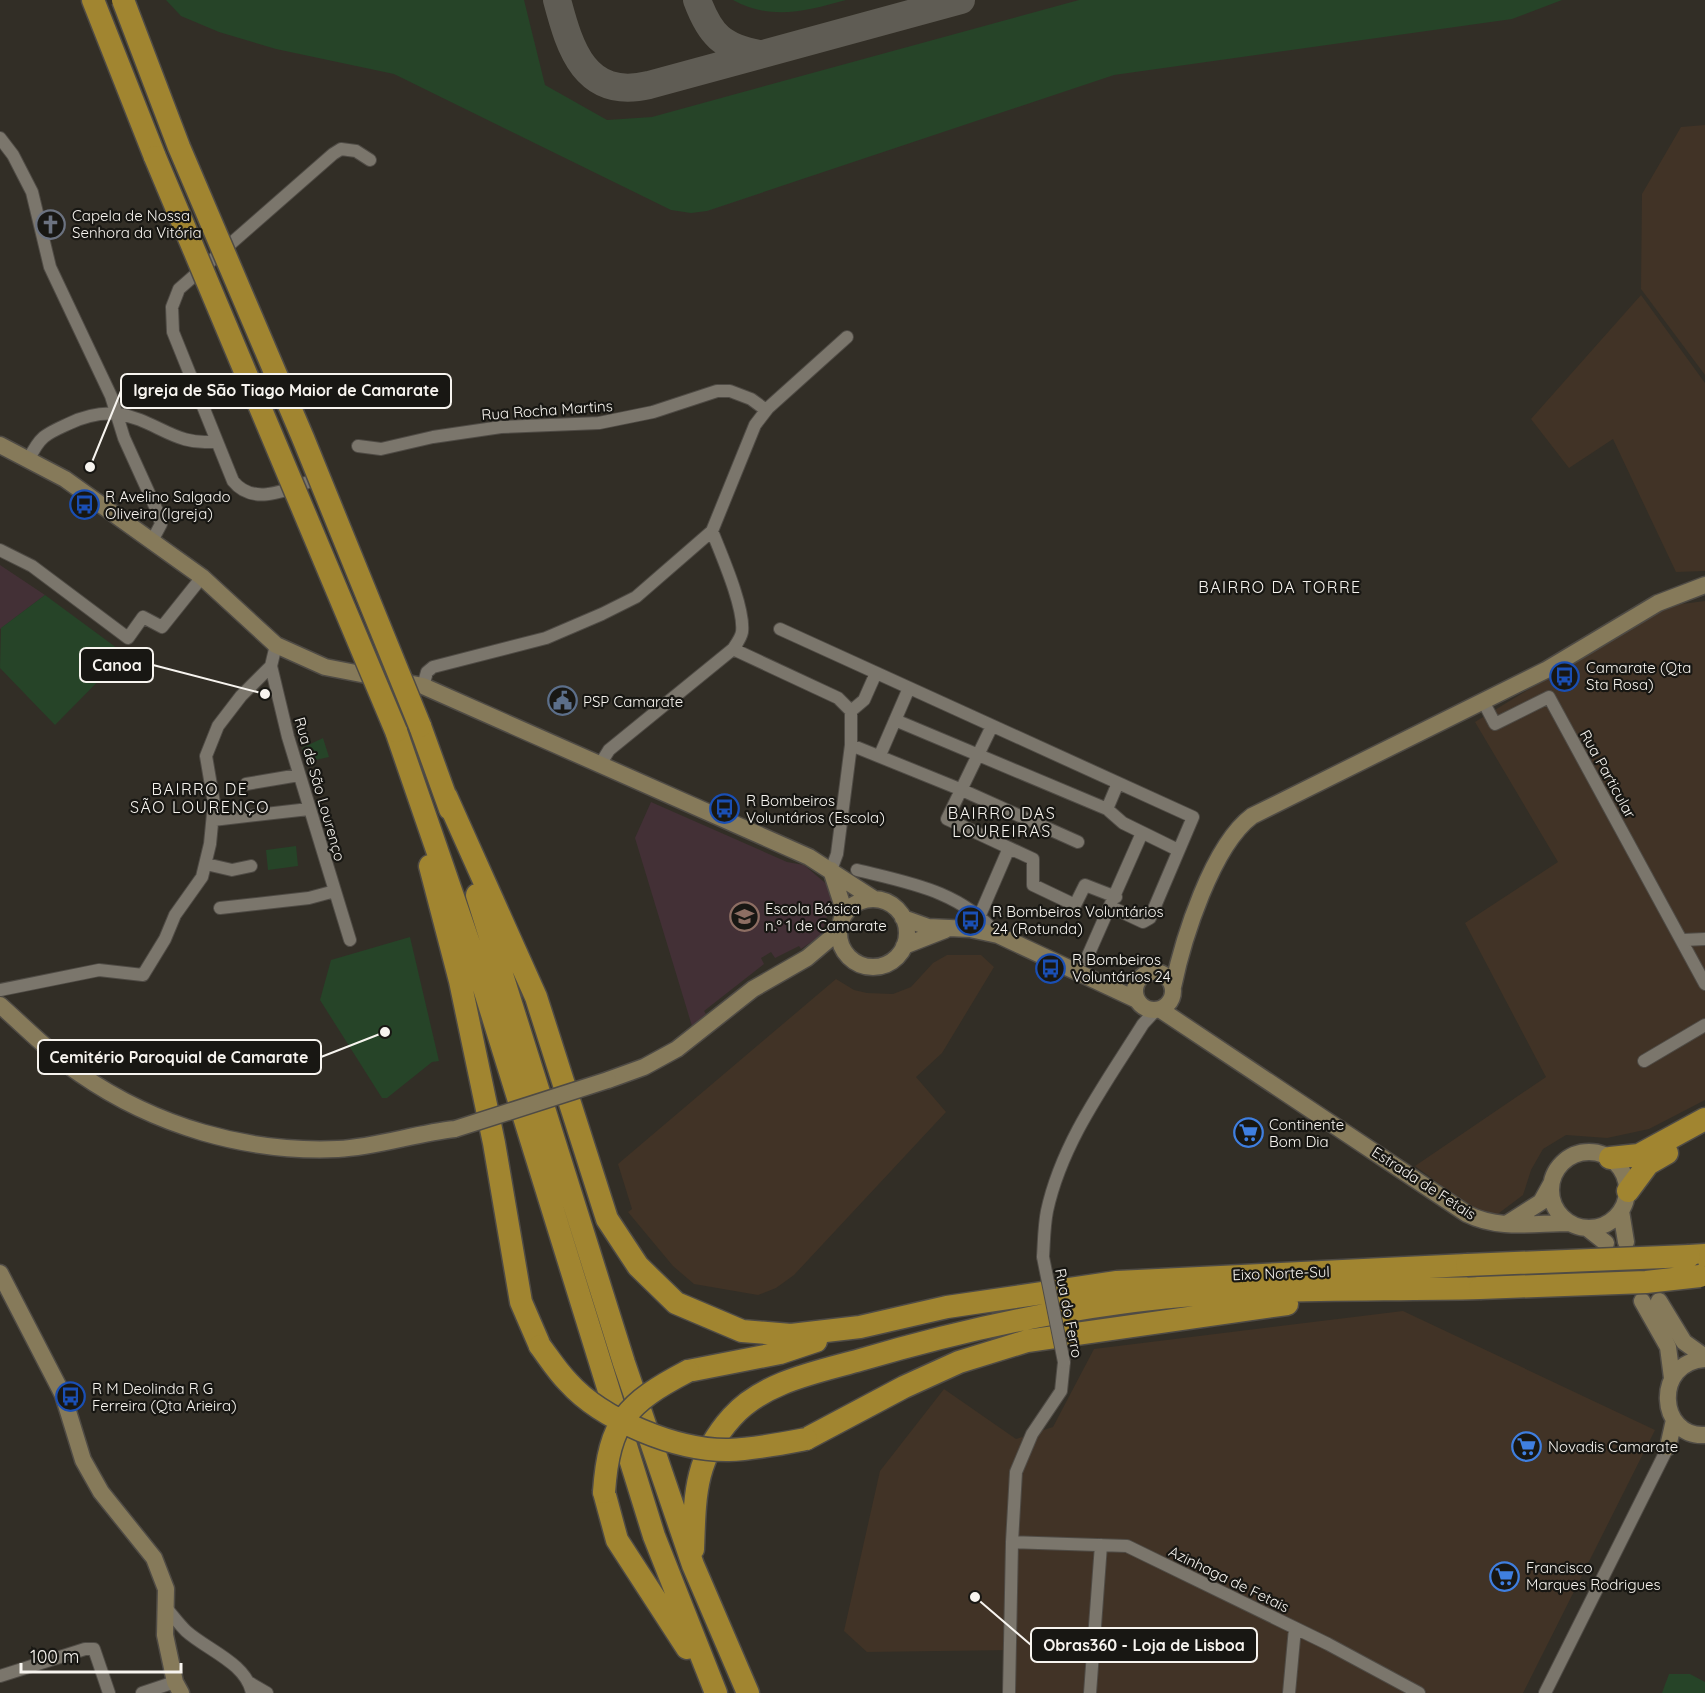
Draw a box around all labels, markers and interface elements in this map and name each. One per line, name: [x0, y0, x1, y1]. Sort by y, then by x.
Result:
place label: Capela de Nossa Senhora da Vitória: [72, 206, 202, 242]
church icon: Capela de Nossa Senhora da Vitória: [35, 208, 67, 240]
callout: Igreja de São Tiago Maior de Camarate: [121, 374, 451, 408]
text: Igreja de São Tiago Maior de Camarate: [133, 380, 439, 400]
street label: Rua Rocha Martins: [481, 396, 613, 424]
place label: R Avelino Salgado Oliveira (Igreja): [105, 487, 231, 523]
bus stop icon: R Avelino Salgado Oliveira (Igreja): [68, 489, 100, 521]
district label: BAIRRO DA TORRE: [1198, 577, 1362, 597]
callout: Canoa: [80, 648, 153, 682]
text: Canoa: [92, 655, 142, 675]
place label: Camarate (Qta Sta Rosa): [1586, 658, 1691, 694]
bus stop icon: Camarate (Qta Sta Rosa): [1549, 660, 1581, 692]
public building icon: PSP Camarate: [546, 685, 578, 717]
place label: PSP Camarate: [583, 692, 683, 711]
street label: Rua de São Lourenço: [290, 715, 350, 863]
street label: Rua Particular: [1576, 726, 1640, 822]
district label: BAIRRO DE SÃO LOURENÇO: [130, 779, 270, 817]
place label: R Bombeiros Voluntários (Escola): [746, 791, 885, 827]
bus stop icon: R Bombeiros Voluntários (Escola): [709, 793, 741, 825]
district label: BAIRRO DAS LOUREIRAS: [948, 803, 1056, 841]
place label: Escola Básica n.º 1 de Camarate: [765, 899, 887, 935]
school or university icon: Escola Básica n.º 1 de Camarate: [728, 901, 760, 933]
place label: R Bombeiros Voluntários 24 (Rotunda): [992, 902, 1164, 938]
bus stop icon: R Bombeiros Voluntários 24 (Rotunda): [955, 904, 987, 936]
place label: R Bombeiros Voluntários 24: [1072, 950, 1171, 986]
bus stop icon: R Bombeiros Voluntários 24: [1035, 952, 1067, 984]
callout: Cemitério Paroquial de Camarate: [38, 1040, 321, 1074]
text: Cemitério Paroquial de Camarate: [50, 1047, 308, 1067]
place label: Continente Bom Dia: [1269, 1115, 1344, 1151]
supermarket icon: Continente Bom Dia: [1232, 1117, 1264, 1149]
street label: Estrada de Fetais: [1368, 1142, 1480, 1224]
street label: Eixo Norte-Sul: [1232, 1262, 1330, 1284]
street label: Rua do Ferro: [1051, 1267, 1087, 1359]
place label: R M Deolinda R G Ferreira (Qta Arieira): [92, 1379, 237, 1415]
bus stop icon: R M Deolinda R G Ferreira (Qta Arieira): [55, 1381, 87, 1413]
supermarket icon: Novadis Camarate: [1511, 1430, 1543, 1462]
place label: Novadis Camarate: [1548, 1437, 1678, 1456]
street label: Azinhaga de Fetais: [1166, 1542, 1292, 1616]
place label: Francisco Marques Rodrigues: [1526, 1558, 1661, 1594]
supermarket icon: Francisco Marques Rodrigues: [1489, 1560, 1521, 1592]
callout: Obras360 - Loja de Lisboa: [1031, 1628, 1257, 1662]
text: Obras360 - Loja de Lisboa: [1043, 1635, 1245, 1655]
scale bar: [21, 1636, 182, 1674]
text: 100 m: [30, 1645, 79, 1668]

